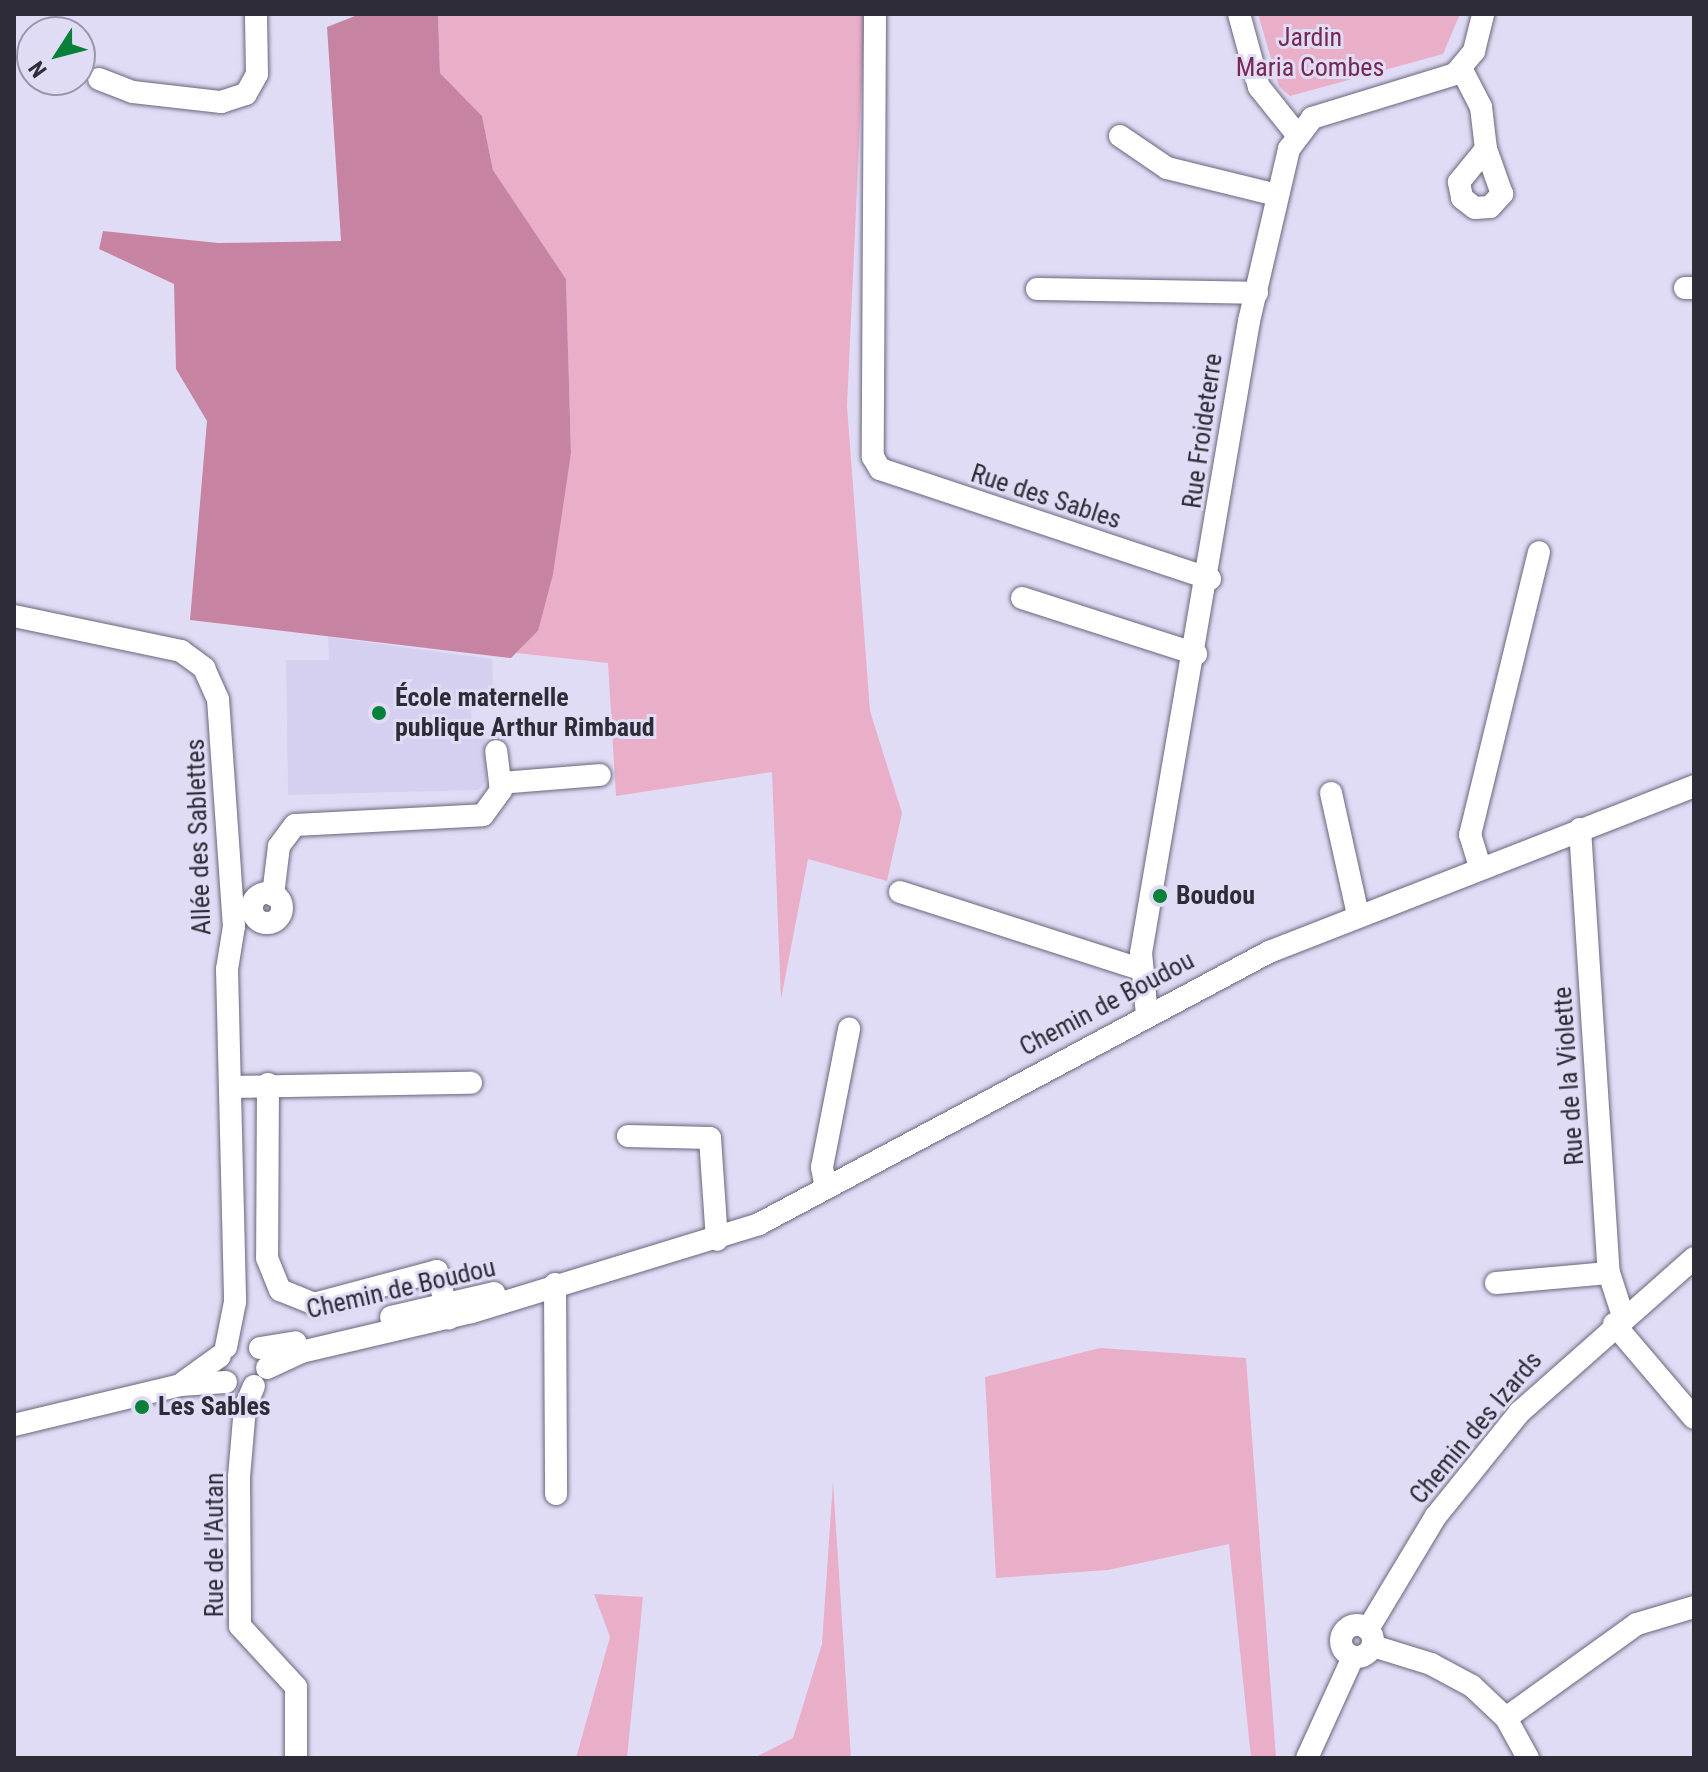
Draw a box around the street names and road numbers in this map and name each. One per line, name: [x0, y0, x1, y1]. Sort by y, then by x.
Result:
street label: Rue Froideterre: [1177, 352, 1229, 510]
street label: Rue des Sables: [967, 458, 1125, 536]
street label: Allée des Sablettes: [180, 738, 218, 936]
street label: Chemin de Boudou: [1014, 945, 1200, 1063]
street label: Rue de la Violette: [1547, 985, 1591, 1167]
street label: Chemin de Boudou: [303, 1252, 499, 1326]
street label: Chemin des Izards: [1403, 1345, 1549, 1511]
street label: Rue de l'Autan: [199, 1473, 231, 1617]

